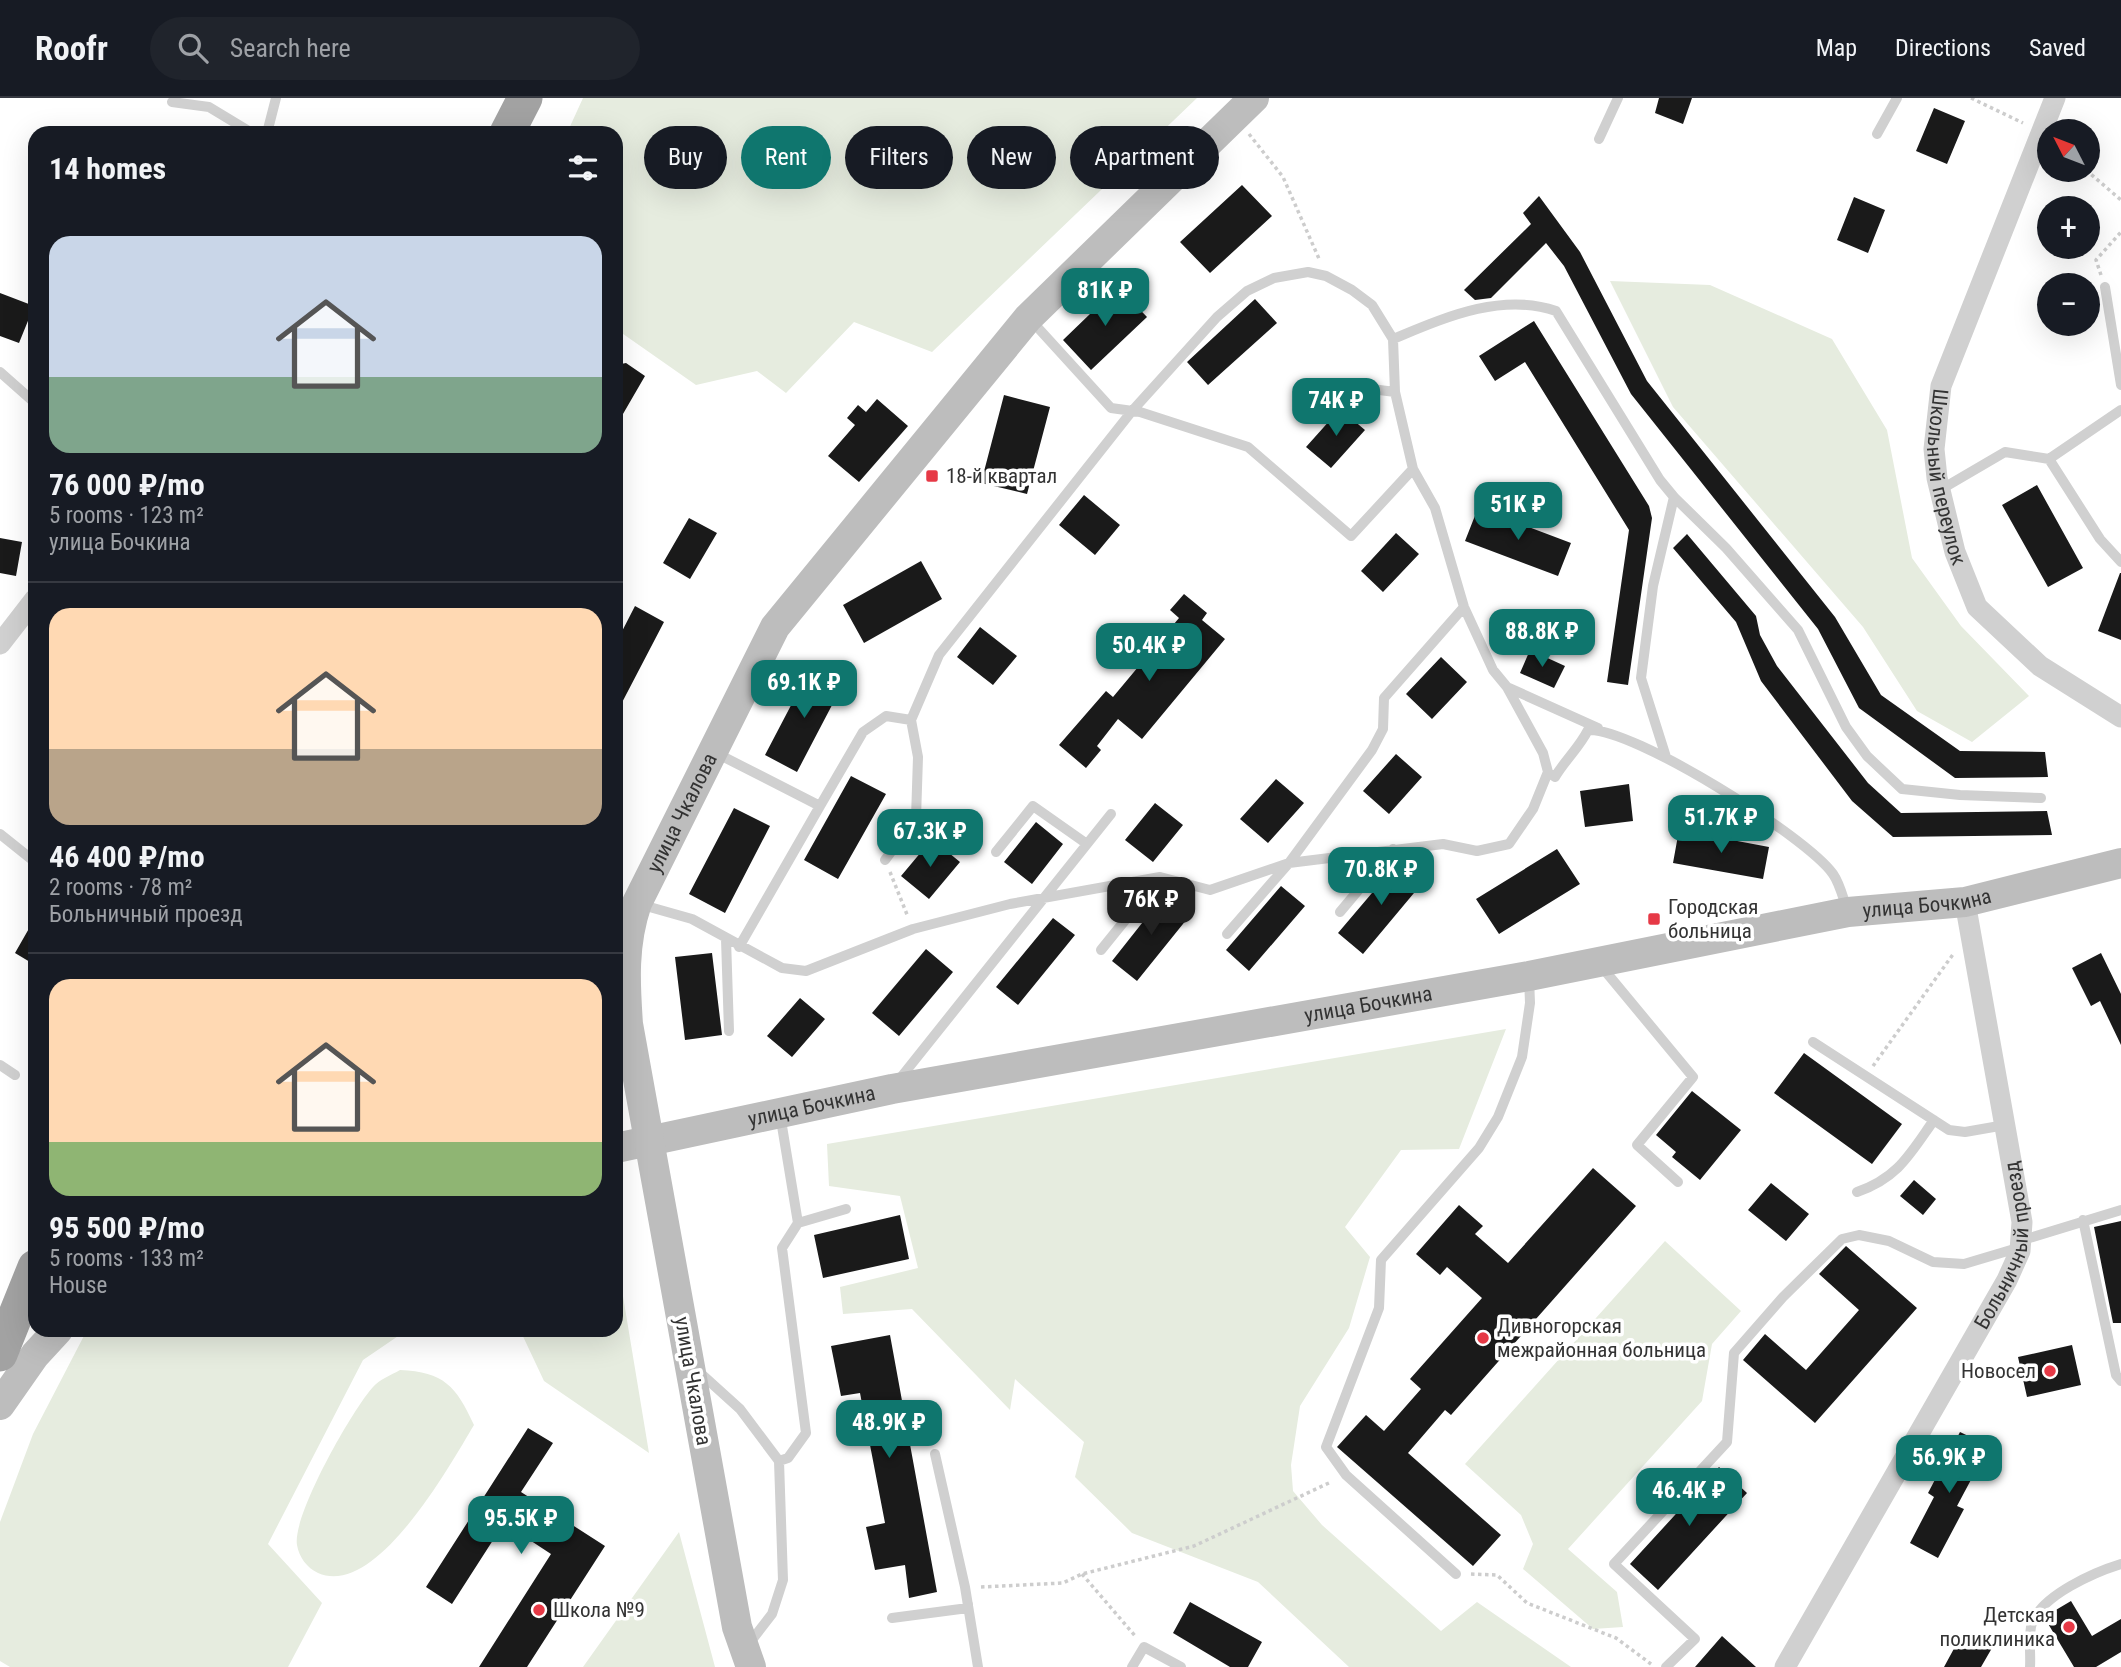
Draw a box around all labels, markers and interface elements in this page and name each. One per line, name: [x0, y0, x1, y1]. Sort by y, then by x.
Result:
search box: [150, 17, 640, 80]
text: Roofr: [35, 29, 108, 68]
icon: search: [174, 29, 212, 67]
text: Search here: [230, 33, 351, 63]
text: Map: [1816, 34, 1857, 62]
text: Directions: [1895, 34, 1991, 62]
text: Saved: [2029, 34, 2086, 62]
north arrow: [2037, 119, 2100, 182]
map controls: [2037, 119, 2100, 336]
chip: Buy: [644, 126, 727, 189]
chip: Rent: [741, 126, 831, 189]
chip: Filters: [845, 126, 953, 189]
chip: New: [967, 126, 1056, 189]
chip: Apartment: [1070, 126, 1219, 189]
icon: filters: [564, 149, 602, 187]
text: 14 homes: [49, 151, 166, 186]
button: +: [2037, 196, 2100, 259]
pin: 81K ₽: [1056, 268, 1154, 328]
button: −: [2037, 273, 2100, 336]
text: 81K ₽: [1077, 277, 1133, 304]
icon: home: [263, 281, 389, 407]
pin: 74K ₽: [1287, 378, 1385, 438]
text: 74K ₽: [1308, 387, 1364, 414]
street label: Школьный переулок: [1922, 387, 1971, 569]
place label: 18-й квартал: [946, 464, 1057, 488]
text: 76 000 ₽/mo: [49, 467, 205, 502]
marker: 18-й квартал: [924, 468, 940, 484]
pin: 51K ₽: [1469, 482, 1567, 542]
text: 51K ₽: [1490, 491, 1546, 518]
text: 5 rooms · 123 m²: [49, 502, 204, 529]
text: улица Бочкина: [49, 529, 191, 556]
pin: 88.8K ₽: [1477, 610, 1607, 669]
text: 88.8K ₽: [1505, 618, 1579, 645]
pin: 50.4K ₽: [1084, 624, 1214, 683]
text: 50.4K ₽: [1112, 632, 1186, 659]
icon: home: [263, 653, 389, 779]
pin: 69.1K ₽: [739, 660, 869, 720]
text: 69.1K ₽: [767, 669, 841, 696]
street label: улица Чкалова: [642, 749, 722, 877]
pin: 51.7K ₽: [1656, 796, 1786, 855]
text: 51.7K ₽: [1684, 804, 1758, 831]
pin: 67.3K ₽: [865, 810, 995, 869]
text: 67.3K ₽: [893, 818, 967, 845]
text: 46 400 ₽/mo: [49, 839, 205, 874]
pin: 70.8K ₽: [1316, 848, 1446, 907]
text: 70.8K ₽: [1344, 856, 1418, 883]
text: 2 rooms · 78 m²: [49, 874, 192, 901]
pin: 76K ₽: [1102, 878, 1200, 937]
street label: улица Бочкина: [1862, 884, 1994, 923]
text: 76K ₽: [1123, 886, 1179, 913]
place label: Городская больница: [1668, 895, 1758, 943]
text: Больничный проезд: [49, 901, 243, 928]
marker: Городская больница: [1646, 911, 1662, 927]
street label: улица Бочкина: [1303, 981, 1434, 1028]
icon: home: [263, 1024, 389, 1150]
street label: улица Бочкина: [746, 1081, 877, 1131]
street label: Больничный проезд: [1969, 1159, 2034, 1333]
text: 95 500 ₽/mo: [49, 1210, 205, 1245]
text: 5 rooms · 133 m²: [49, 1245, 204, 1272]
text: House: [49, 1272, 107, 1299]
place label: Дивногорская межрайонная больница: [1497, 1314, 1706, 1362]
street label: улица Чкалова: [670, 1315, 716, 1447]
marker: Дивногорская межрайонная больница: [1475, 1330, 1491, 1346]
place label: Новосел: [1961, 1359, 2036, 1383]
marker: Новосел: [2042, 1363, 2058, 1379]
pin: 48.9K ₽: [824, 1400, 954, 1460]
text: 48.9K ₽: [852, 1409, 926, 1436]
pin: 56.9K ₽: [1884, 1436, 2014, 1495]
text: 56.9K ₽: [1912, 1444, 1986, 1471]
pin: 46.4K ₽: [1624, 1468, 1754, 1528]
text: 46.4K ₽: [1652, 1477, 1726, 1504]
pin: 95.5K ₽: [456, 1496, 586, 1556]
text: 95.5K ₽: [484, 1505, 558, 1532]
place label: Школа №9: [553, 1598, 645, 1622]
marker: Школа №9: [531, 1602, 547, 1618]
place label: Детская поликлиника: [1939, 1603, 2055, 1651]
marker: Детская поликлиника: [2061, 1619, 2077, 1635]

